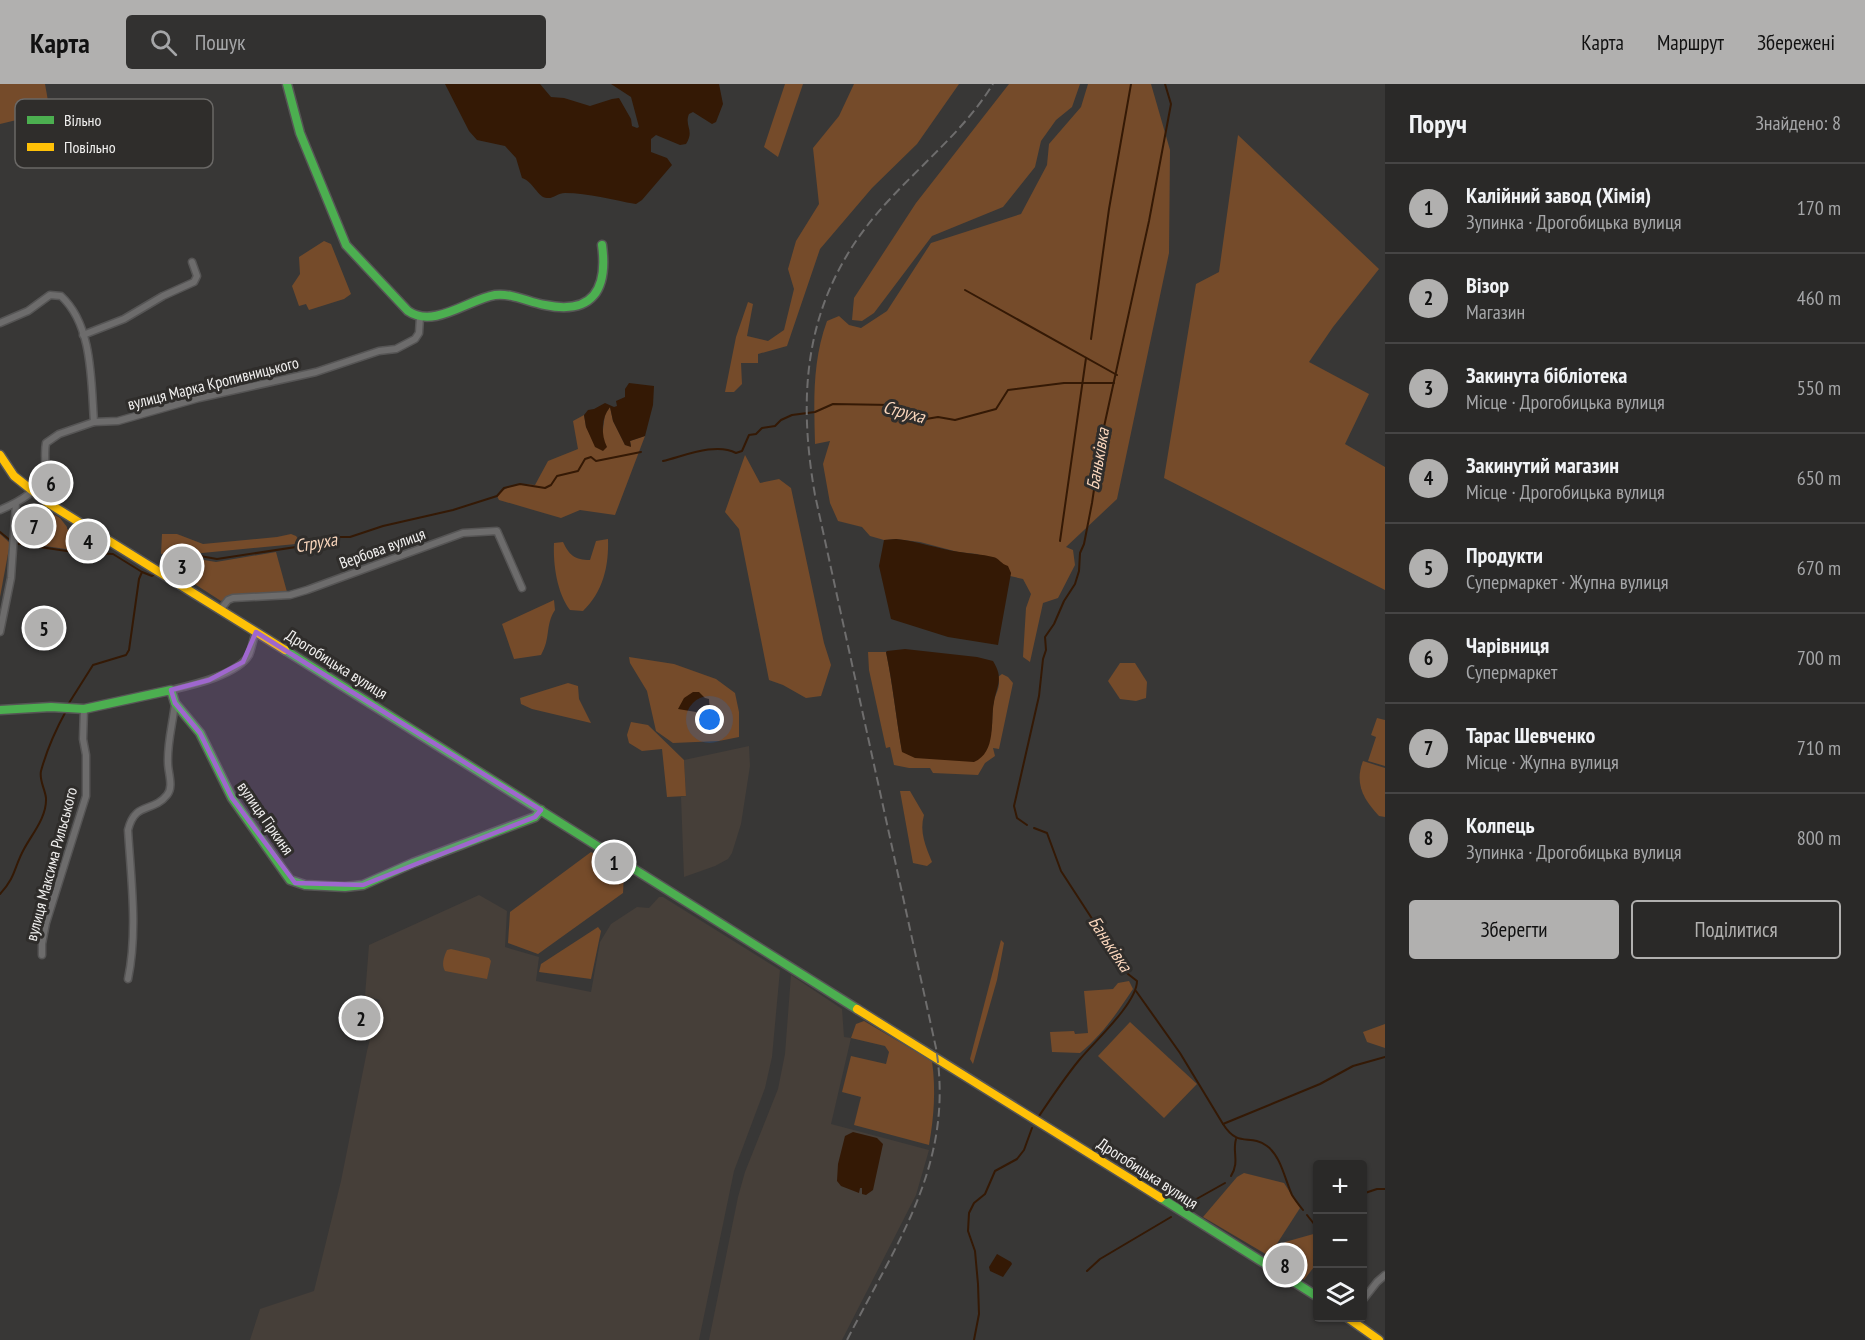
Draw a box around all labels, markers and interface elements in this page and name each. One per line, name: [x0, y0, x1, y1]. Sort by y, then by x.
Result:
search box: [126, 15, 546, 69]
text: Карта: [30, 24, 90, 61]
icon: search: [147, 26, 180, 59]
text: Пошук: [195, 28, 246, 56]
text: Карта: [1581, 29, 1624, 56]
text: Маршрут: [1657, 29, 1724, 56]
text: Збережені: [1757, 29, 1835, 56]
legend: [15, 99, 213, 168]
text: Поруч: [1409, 107, 1467, 140]
text: Вільно: [64, 110, 101, 130]
text: Знайдено: 8: [1755, 110, 1841, 136]
text: Повільно: [64, 137, 116, 157]
text: Калійний завод (Хімія): [1466, 181, 1651, 209]
text: 1: [1424, 195, 1433, 221]
text: 170 m: [1797, 195, 1841, 221]
text: Зупинка · Дрогобицька вулиця: [1466, 209, 1681, 235]
text: Візор: [1466, 271, 1509, 299]
text: 2: [1424, 285, 1433, 311]
text: 460 m: [1797, 285, 1841, 311]
text: Магазин: [1466, 299, 1525, 325]
street label: вулиця Марка Кропивницького: [125, 352, 301, 414]
text: Закинута бібліотека: [1466, 361, 1627, 389]
text: 3: [1424, 375, 1433, 401]
text: 550 m: [1797, 375, 1841, 401]
text: Місце · Дрогобицька вулиця: [1466, 389, 1665, 415]
water label: Струха: [881, 395, 928, 428]
water label: Баньківка: [1081, 426, 1114, 491]
text: Закинутий магазин: [1466, 451, 1619, 479]
pin: 6: [32, 460, 70, 506]
text: 4: [1424, 465, 1433, 491]
text: 650 m: [1797, 465, 1841, 491]
text: Місце · Дрогобицька вулиця: [1466, 479, 1665, 505]
pin: 7: [15, 504, 54, 548]
pin: 4: [68, 518, 107, 564]
street label: Вербова вулиця: [336, 523, 428, 573]
water label: Струха: [293, 527, 339, 557]
text: Продукти: [1466, 541, 1543, 569]
pin: 3: [162, 544, 201, 588]
text: 5: [1424, 555, 1433, 581]
text: 670 m: [1797, 555, 1841, 581]
text: Супермаркет · Жупна вулиця: [1466, 569, 1669, 595]
pin: 5: [24, 606, 63, 650]
street label: Дрогобицька вулиця: [282, 625, 392, 703]
text: Чарівниця: [1466, 631, 1549, 659]
text: 6: [1424, 645, 1433, 671]
text: 700 m: [1797, 645, 1841, 671]
text: Супермаркет: [1466, 659, 1557, 685]
your location: [695, 705, 724, 734]
text: Тарас Шевченко: [1466, 721, 1595, 749]
text: 7: [1424, 735, 1433, 761]
text: 710 m: [1797, 735, 1841, 761]
text: Місце · Жупна вулиця: [1466, 749, 1619, 775]
street label: вулиця Гіркиня: [234, 778, 298, 858]
street label: вулиця Максима Рильського: [21, 785, 81, 943]
text: Колпець: [1466, 811, 1535, 839]
text: 8: [1424, 825, 1433, 851]
text: 800 m: [1797, 825, 1841, 851]
text: Зупинка · Дрогобицька вулиця: [1466, 839, 1681, 865]
pin: 1: [594, 840, 634, 884]
button: Зберегти: [1409, 900, 1619, 959]
button: Поділитися: [1631, 900, 1841, 959]
water label: Баньківка: [1084, 912, 1138, 977]
pin: 2: [342, 996, 380, 1040]
street label: Дрогобицька вулиця: [1094, 1133, 1202, 1213]
map controls: [1313, 1160, 1367, 1322]
button: +: [1313, 1160, 1367, 1214]
button: −: [1313, 1214, 1367, 1268]
pin: 8: [1266, 1242, 1304, 1288]
button: layers: [1313, 1268, 1367, 1322]

